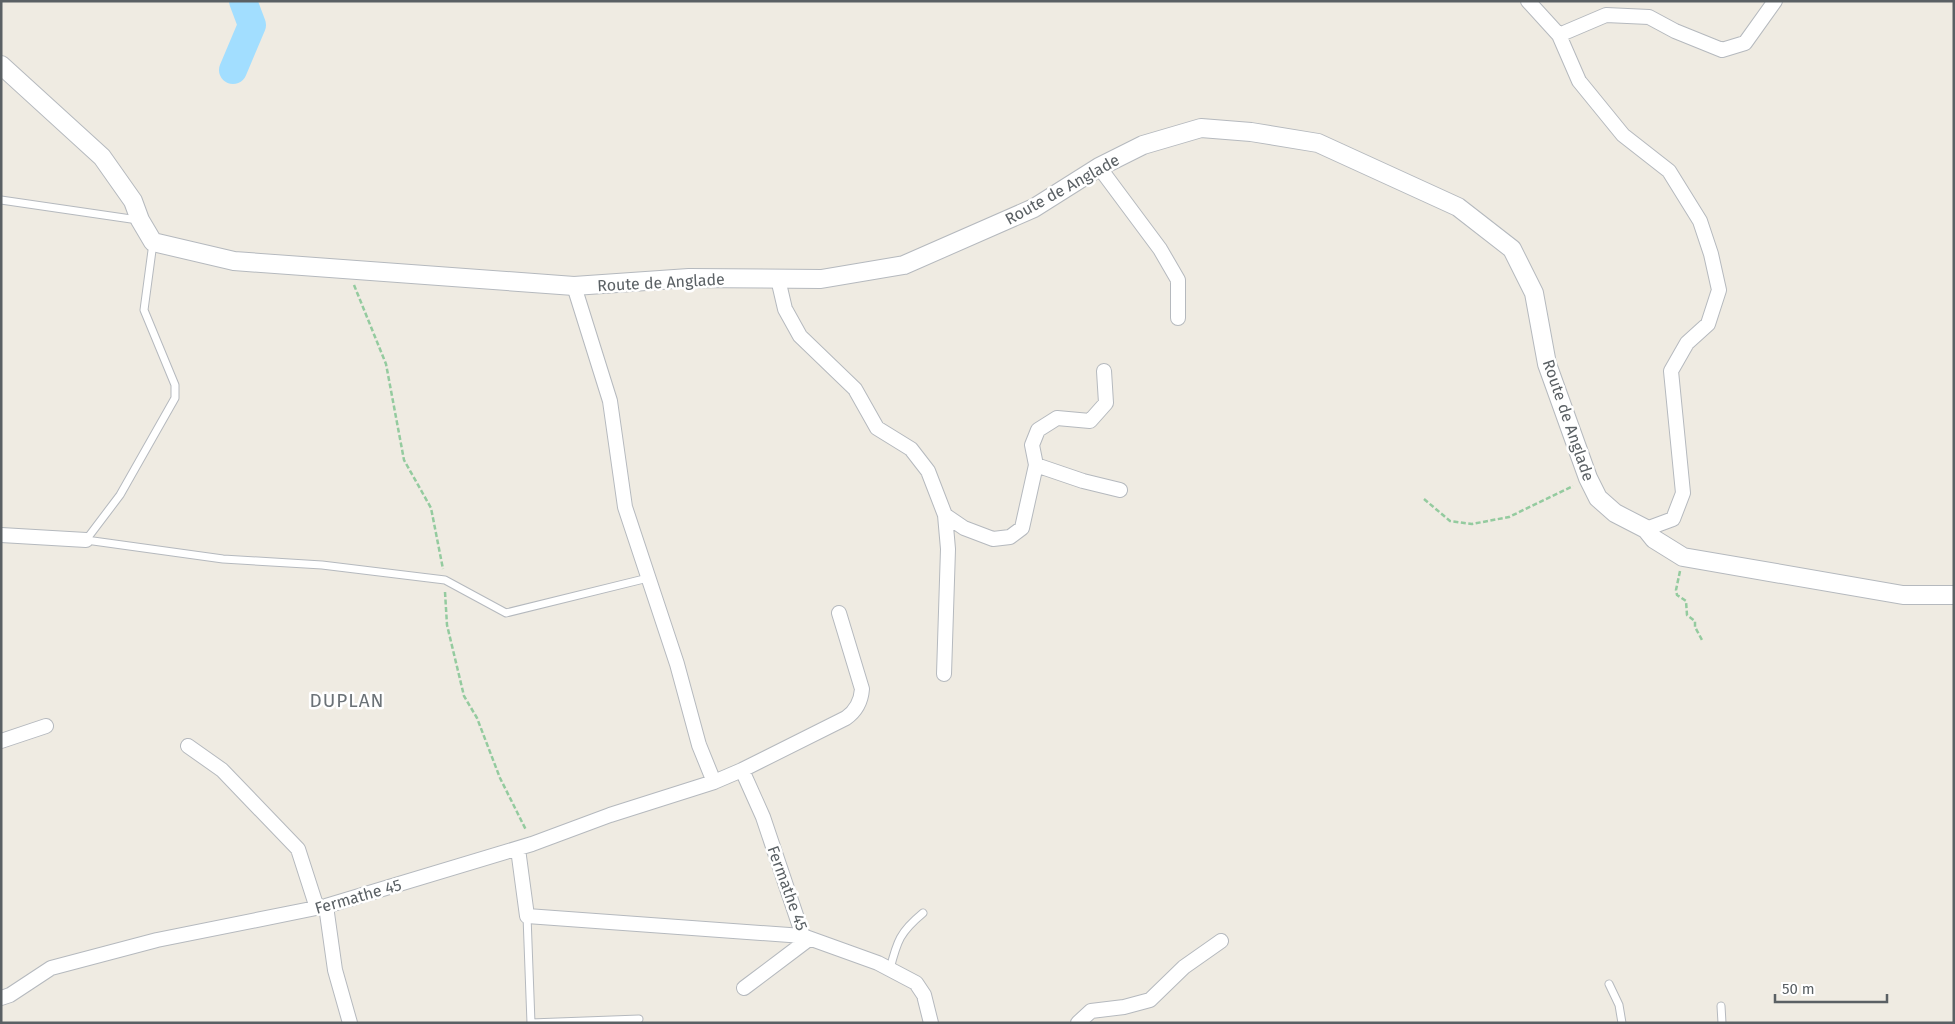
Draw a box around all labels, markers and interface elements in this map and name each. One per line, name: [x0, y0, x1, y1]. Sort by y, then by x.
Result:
street label: Route de Anglade: [1002, 150, 1123, 229]
street label: Route de Anglade: [597, 270, 725, 295]
street label: Route de Anglade: [1539, 357, 1598, 484]
district label: DUPLAN: [309, 689, 385, 712]
street label: Fermathe 45: [763, 843, 812, 933]
street label: Fermathe 45: [313, 875, 404, 918]
scale bar: [1775, 972, 1888, 1004]
text: 50 m: [1782, 980, 1815, 998]

